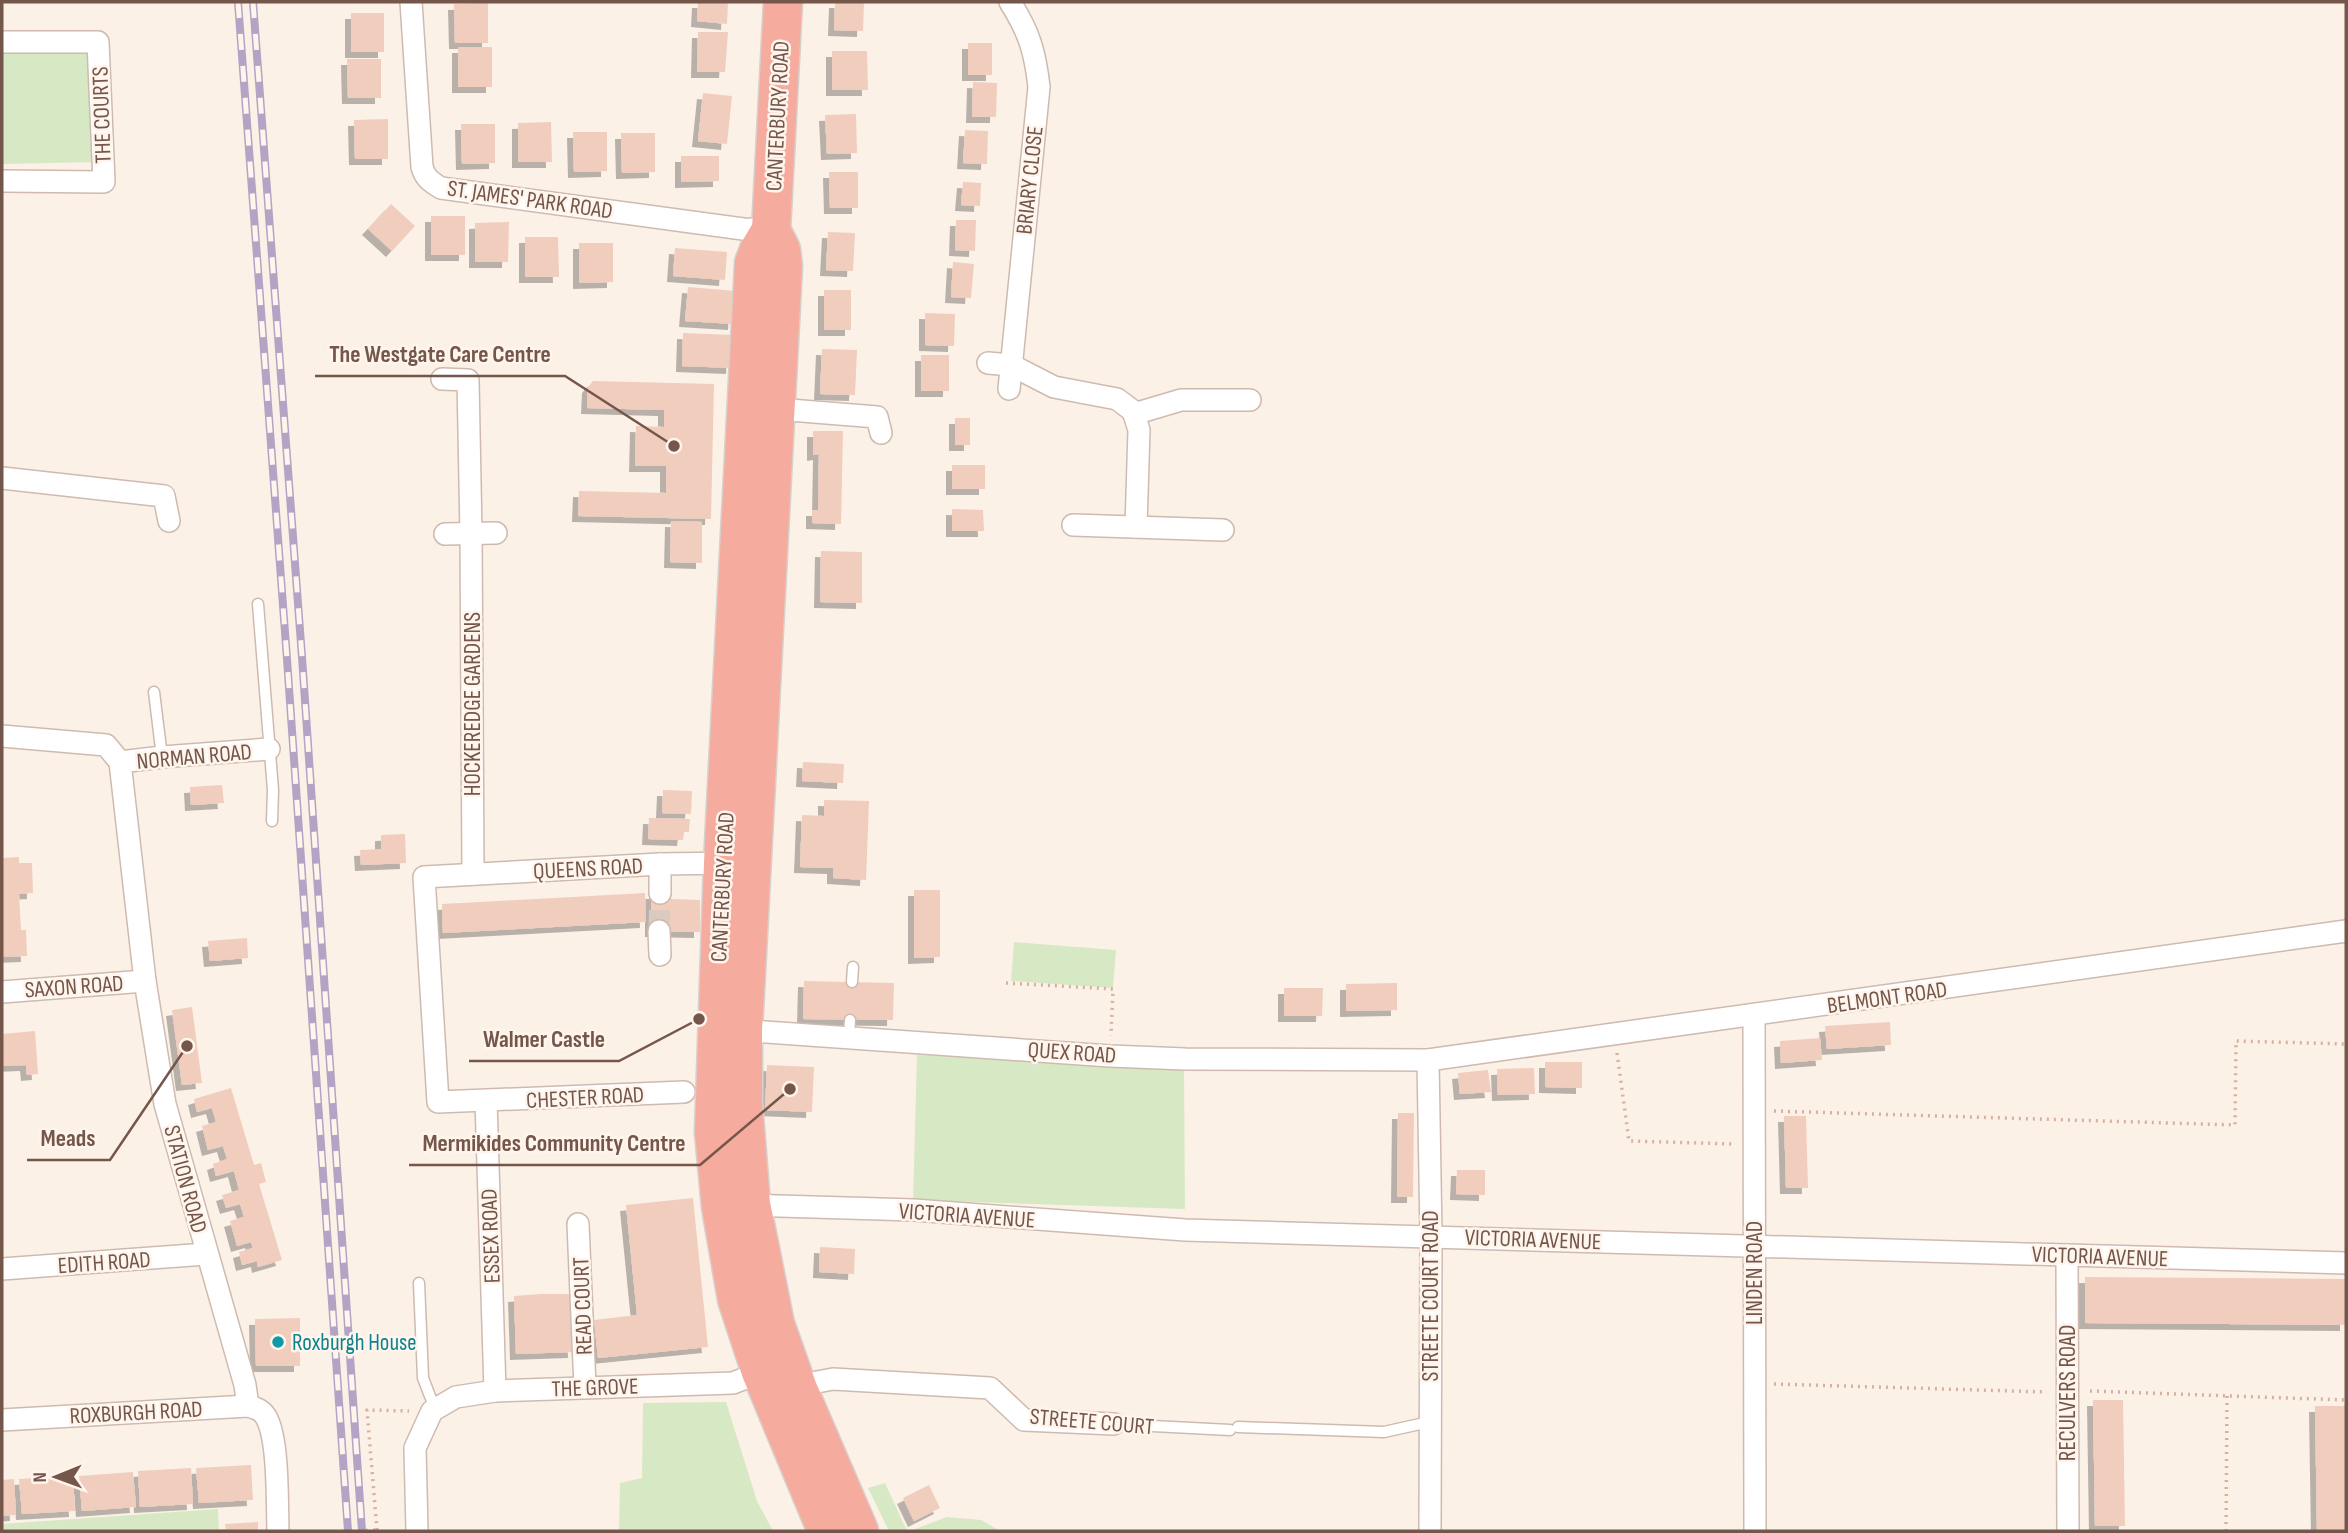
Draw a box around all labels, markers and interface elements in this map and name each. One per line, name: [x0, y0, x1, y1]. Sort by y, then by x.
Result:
street label: CANTERBURY ROAD: [760, 40, 796, 192]
street label: THE COURTS: [86, 66, 118, 164]
street label: BRIARY CLOSE: [1010, 125, 1050, 236]
street label: ST. JAMES' PARK ROAD: [445, 175, 614, 225]
callout: The Westgate Care Centre: [315, 331, 565, 376]
text: The Westgate Care Centre: [329, 340, 551, 369]
street label: HOCKEREDGE GARDENS: [459, 612, 487, 796]
street label: NORMAN ROAD: [135, 738, 253, 776]
street label: CANTERBURY ROAD: [705, 811, 741, 963]
street label: QUEENS ROAD: [533, 852, 644, 886]
street label: SAXON ROAD: [24, 970, 124, 1004]
street label: BELMONT ROAD: [1825, 976, 1949, 1020]
callout: Walmer Castle: [469, 1016, 619, 1061]
text: Walmer Castle: [483, 1025, 605, 1054]
street label: QUEX ROAD: [1027, 1036, 1117, 1070]
street label: CHESTER ROAD: [525, 1081, 645, 1115]
callout: Meads: [27, 1115, 110, 1160]
callout: Mermikides Community Centre: [409, 1120, 700, 1165]
street label: STATION ROAD: [157, 1122, 213, 1236]
text: Meads: [41, 1124, 95, 1153]
text: Mermikides Community Centre: [422, 1129, 686, 1158]
street label: ESSEX ROAD: [475, 1188, 507, 1284]
street label: VICTORIA AVENUE: [898, 1197, 1036, 1235]
street label: STREETE COURT ROAD: [1417, 1211, 1445, 1381]
street label: LINDEN ROAD: [1741, 1221, 1769, 1325]
street label: VICTORIA AVENUE: [1464, 1224, 1602, 1256]
street label: VICTORIA AVENUE: [2031, 1241, 2169, 1273]
street label: EDITH ROAD: [57, 1246, 151, 1280]
street label: READ COURT: [567, 1256, 599, 1355]
street label: RECULVERS ROAD: [2054, 1325, 2082, 1461]
place label: Roxburgh House: [292, 1329, 417, 1357]
marker: Roxburgh House: [270, 1334, 286, 1350]
street label: THE GROVE: [551, 1372, 639, 1404]
street label: ROXBURGH ROAD: [69, 1396, 203, 1430]
street label: STREETE COURT: [1029, 1403, 1155, 1441]
north arrow: [21, 1442, 91, 1512]
text: N: [29, 1472, 52, 1483]

